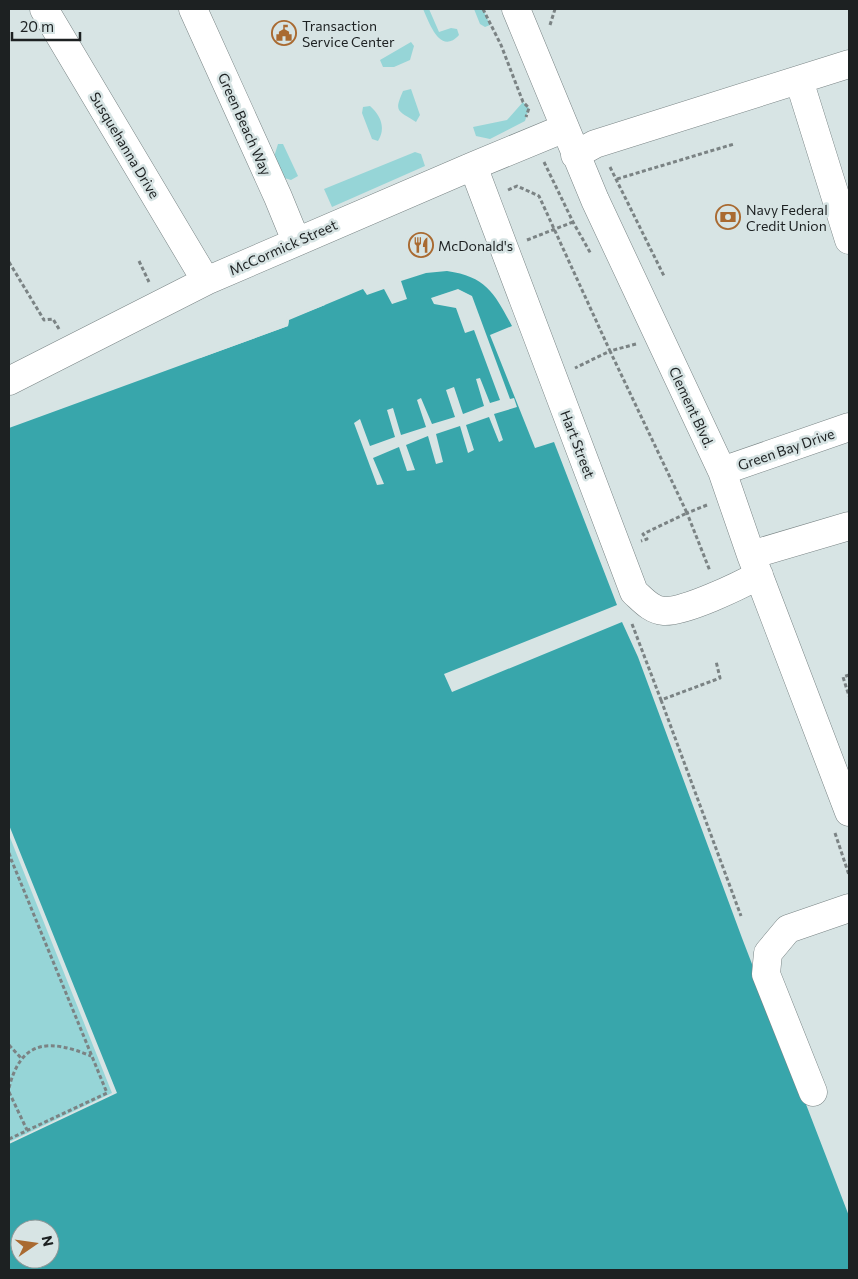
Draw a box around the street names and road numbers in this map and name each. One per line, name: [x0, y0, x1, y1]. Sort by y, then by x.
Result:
street label: Green Beach Way: [215, 70, 275, 178]
street label: Susquehanna Drive: [87, 89, 163, 201]
street label: McCormick Street: [226, 215, 340, 278]
street label: Clement Blvd.: [666, 364, 718, 450]
street label: Hart Street: [557, 408, 599, 481]
street label: Green Bay Drive: [735, 425, 837, 473]

